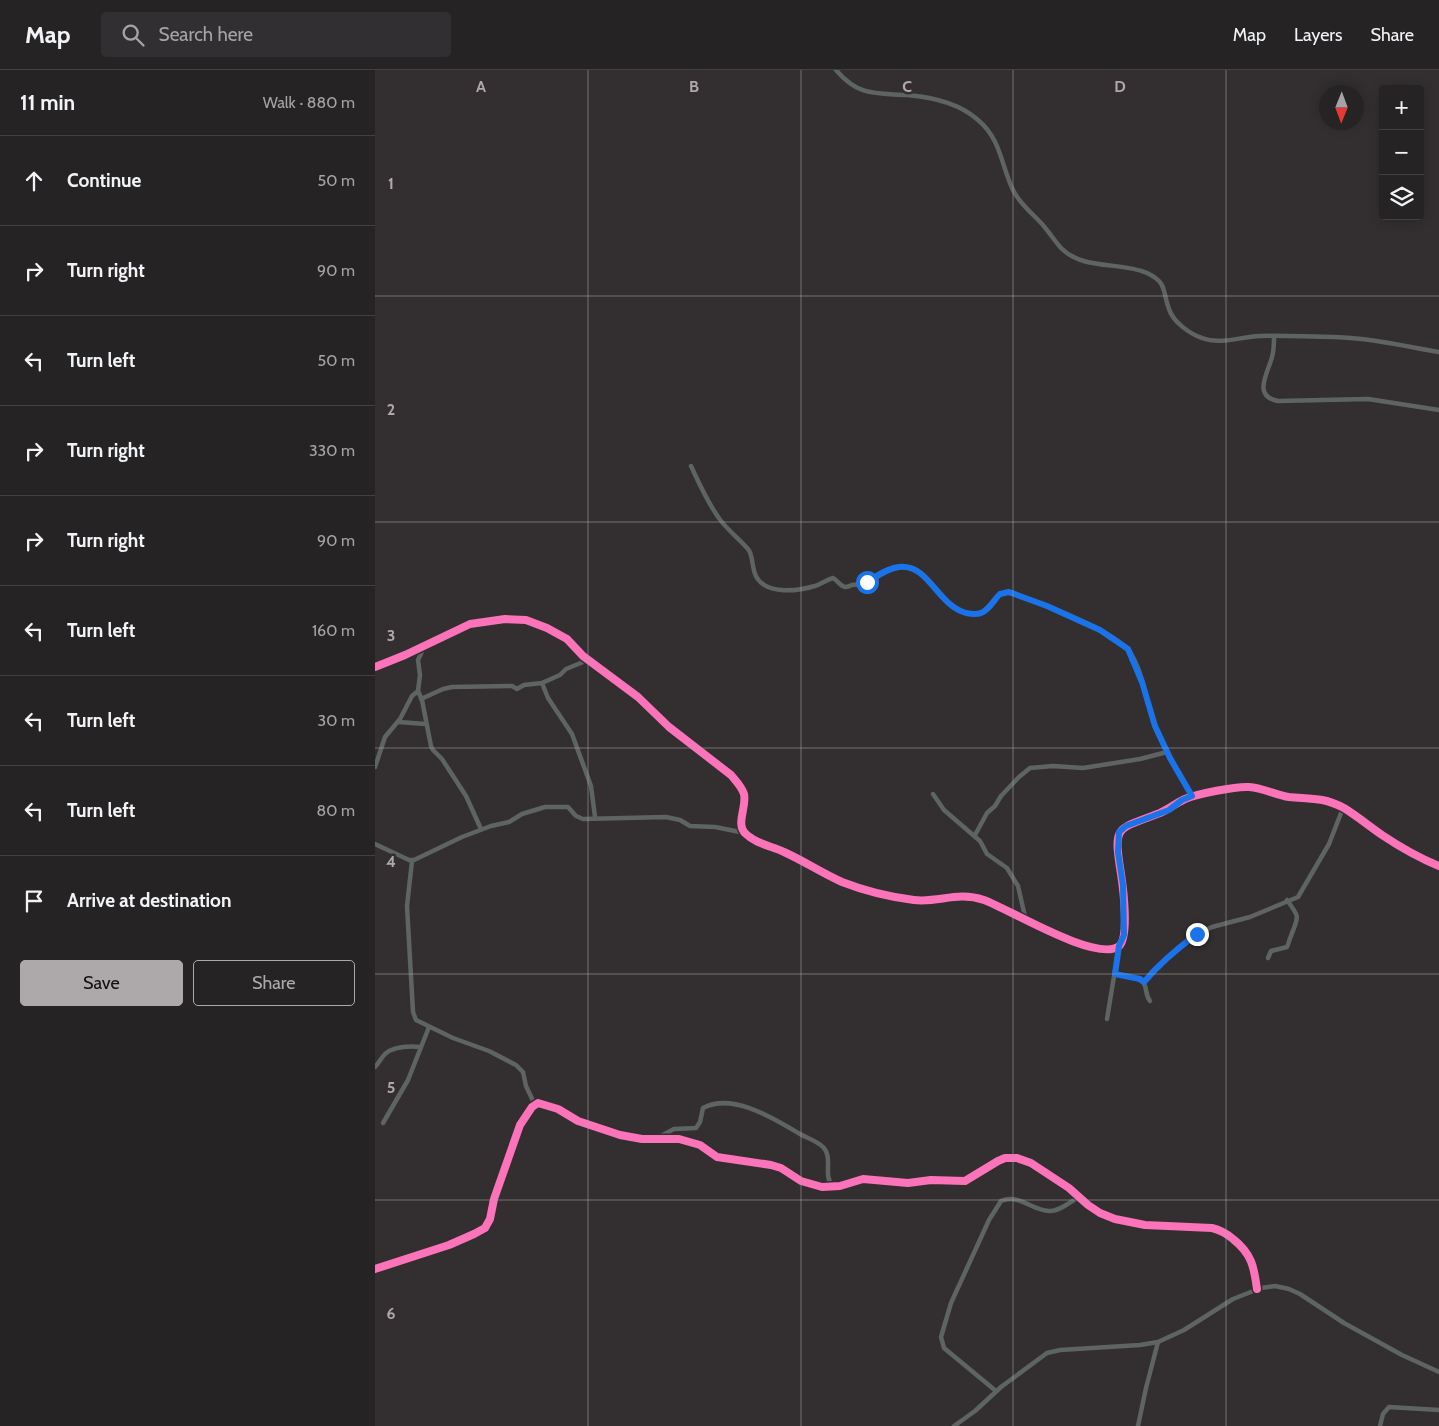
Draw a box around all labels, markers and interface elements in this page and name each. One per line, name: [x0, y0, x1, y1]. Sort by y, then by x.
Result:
search box: [101, 12, 451, 57]
text: Map: [25, 20, 71, 49]
icon: search: [119, 21, 147, 49]
text: Search here: [159, 23, 253, 46]
text: Map: [1233, 24, 1266, 46]
text: Layers: [1294, 24, 1343, 46]
text: Share: [1371, 24, 1414, 46]
text: A: [476, 77, 486, 96]
text: B: [689, 77, 699, 96]
text: C: [902, 77, 912, 96]
text: D: [1114, 77, 1126, 96]
north arrow: [1319, 85, 1364, 130]
map controls: [1379, 85, 1424, 220]
button: +: [1379, 85, 1424, 130]
text: 11 min: [20, 90, 75, 115]
text: Walk · 880 m: [263, 93, 355, 112]
button: −: [1379, 130, 1424, 175]
icon: ahead: [20, 167, 48, 195]
text: Continue: [67, 169, 141, 192]
text: 50 m: [318, 171, 355, 190]
text: 1: [388, 174, 394, 193]
button: layers: [1379, 175, 1424, 220]
icon: right: [20, 257, 48, 285]
text: Turn right: [67, 259, 145, 282]
text: 90 m: [317, 261, 355, 280]
icon: left: [20, 347, 48, 375]
text: Turn left: [67, 349, 135, 372]
text: 50 m: [318, 351, 355, 370]
text: 2: [387, 400, 395, 419]
icon: right: [20, 437, 48, 465]
text: Turn right: [67, 439, 145, 462]
text: 330 m: [309, 441, 355, 460]
icon: right: [20, 527, 48, 555]
text: Turn right: [67, 529, 145, 552]
text: 90 m: [317, 531, 355, 550]
route start: [856, 571, 879, 594]
icon: left: [20, 617, 48, 645]
text: Turn left: [67, 619, 135, 642]
text: 160 m: [312, 621, 355, 640]
text: 3: [387, 626, 395, 645]
icon: left: [20, 707, 48, 735]
text: Turn left: [67, 709, 135, 732]
text: 30 m: [318, 711, 355, 730]
icon: left: [20, 797, 48, 825]
text: Turn left: [67, 799, 135, 822]
text: 80 m: [317, 801, 355, 820]
text: 4: [386, 852, 396, 871]
icon: arrive: [20, 887, 48, 915]
text: Arrive at destination: [67, 889, 231, 912]
route end: [1186, 923, 1209, 946]
button: Save: [20, 960, 183, 1006]
button: Share: [193, 960, 355, 1006]
text: 5: [387, 1078, 395, 1097]
text: 6: [387, 1304, 396, 1323]

